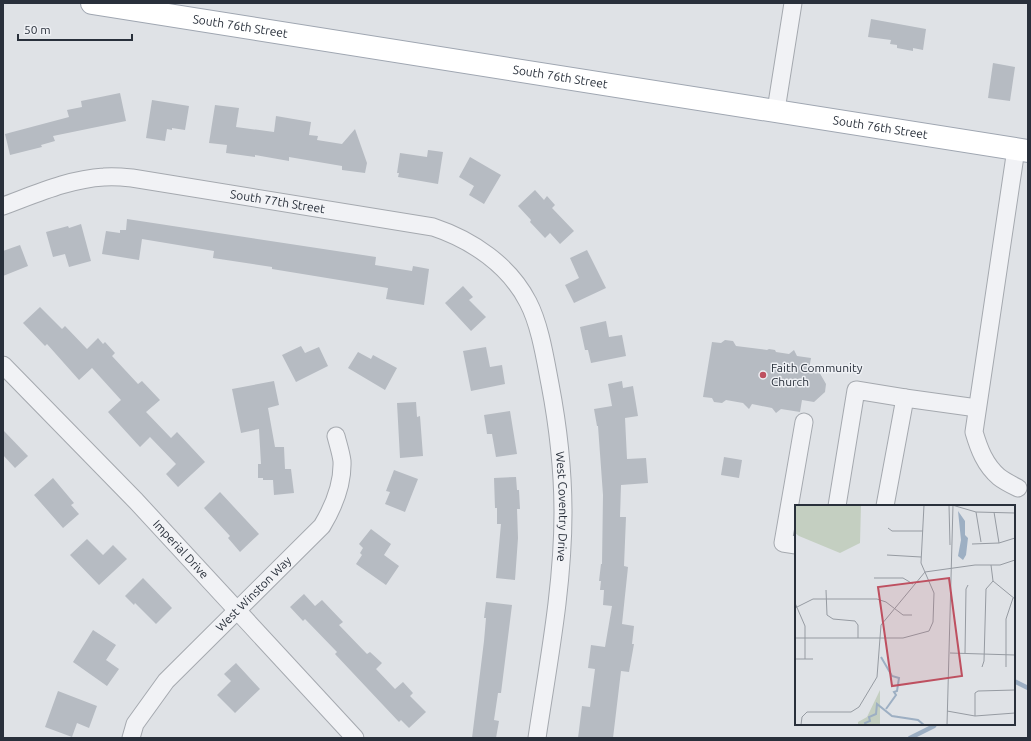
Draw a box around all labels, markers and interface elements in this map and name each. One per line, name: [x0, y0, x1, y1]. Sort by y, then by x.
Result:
street label: South 76th Street: [192, 12, 289, 40]
scale bar: [18, 16, 132, 42]
text: 50 m: [24, 23, 51, 36]
street label: South 76th Street: [512, 63, 609, 90]
street label: South 76th Street: [832, 113, 929, 141]
street label: South 77th Street: [229, 187, 326, 215]
place label: Faith Community Church: [771, 361, 863, 388]
marker: Faith Community Church: [758, 370, 768, 380]
street label: West Coventry Drive: [554, 451, 570, 562]
inset map: [795, 505, 1015, 725]
street label: Imperial Drive: [151, 517, 211, 581]
street label: West Winston Way: [213, 553, 294, 634]

